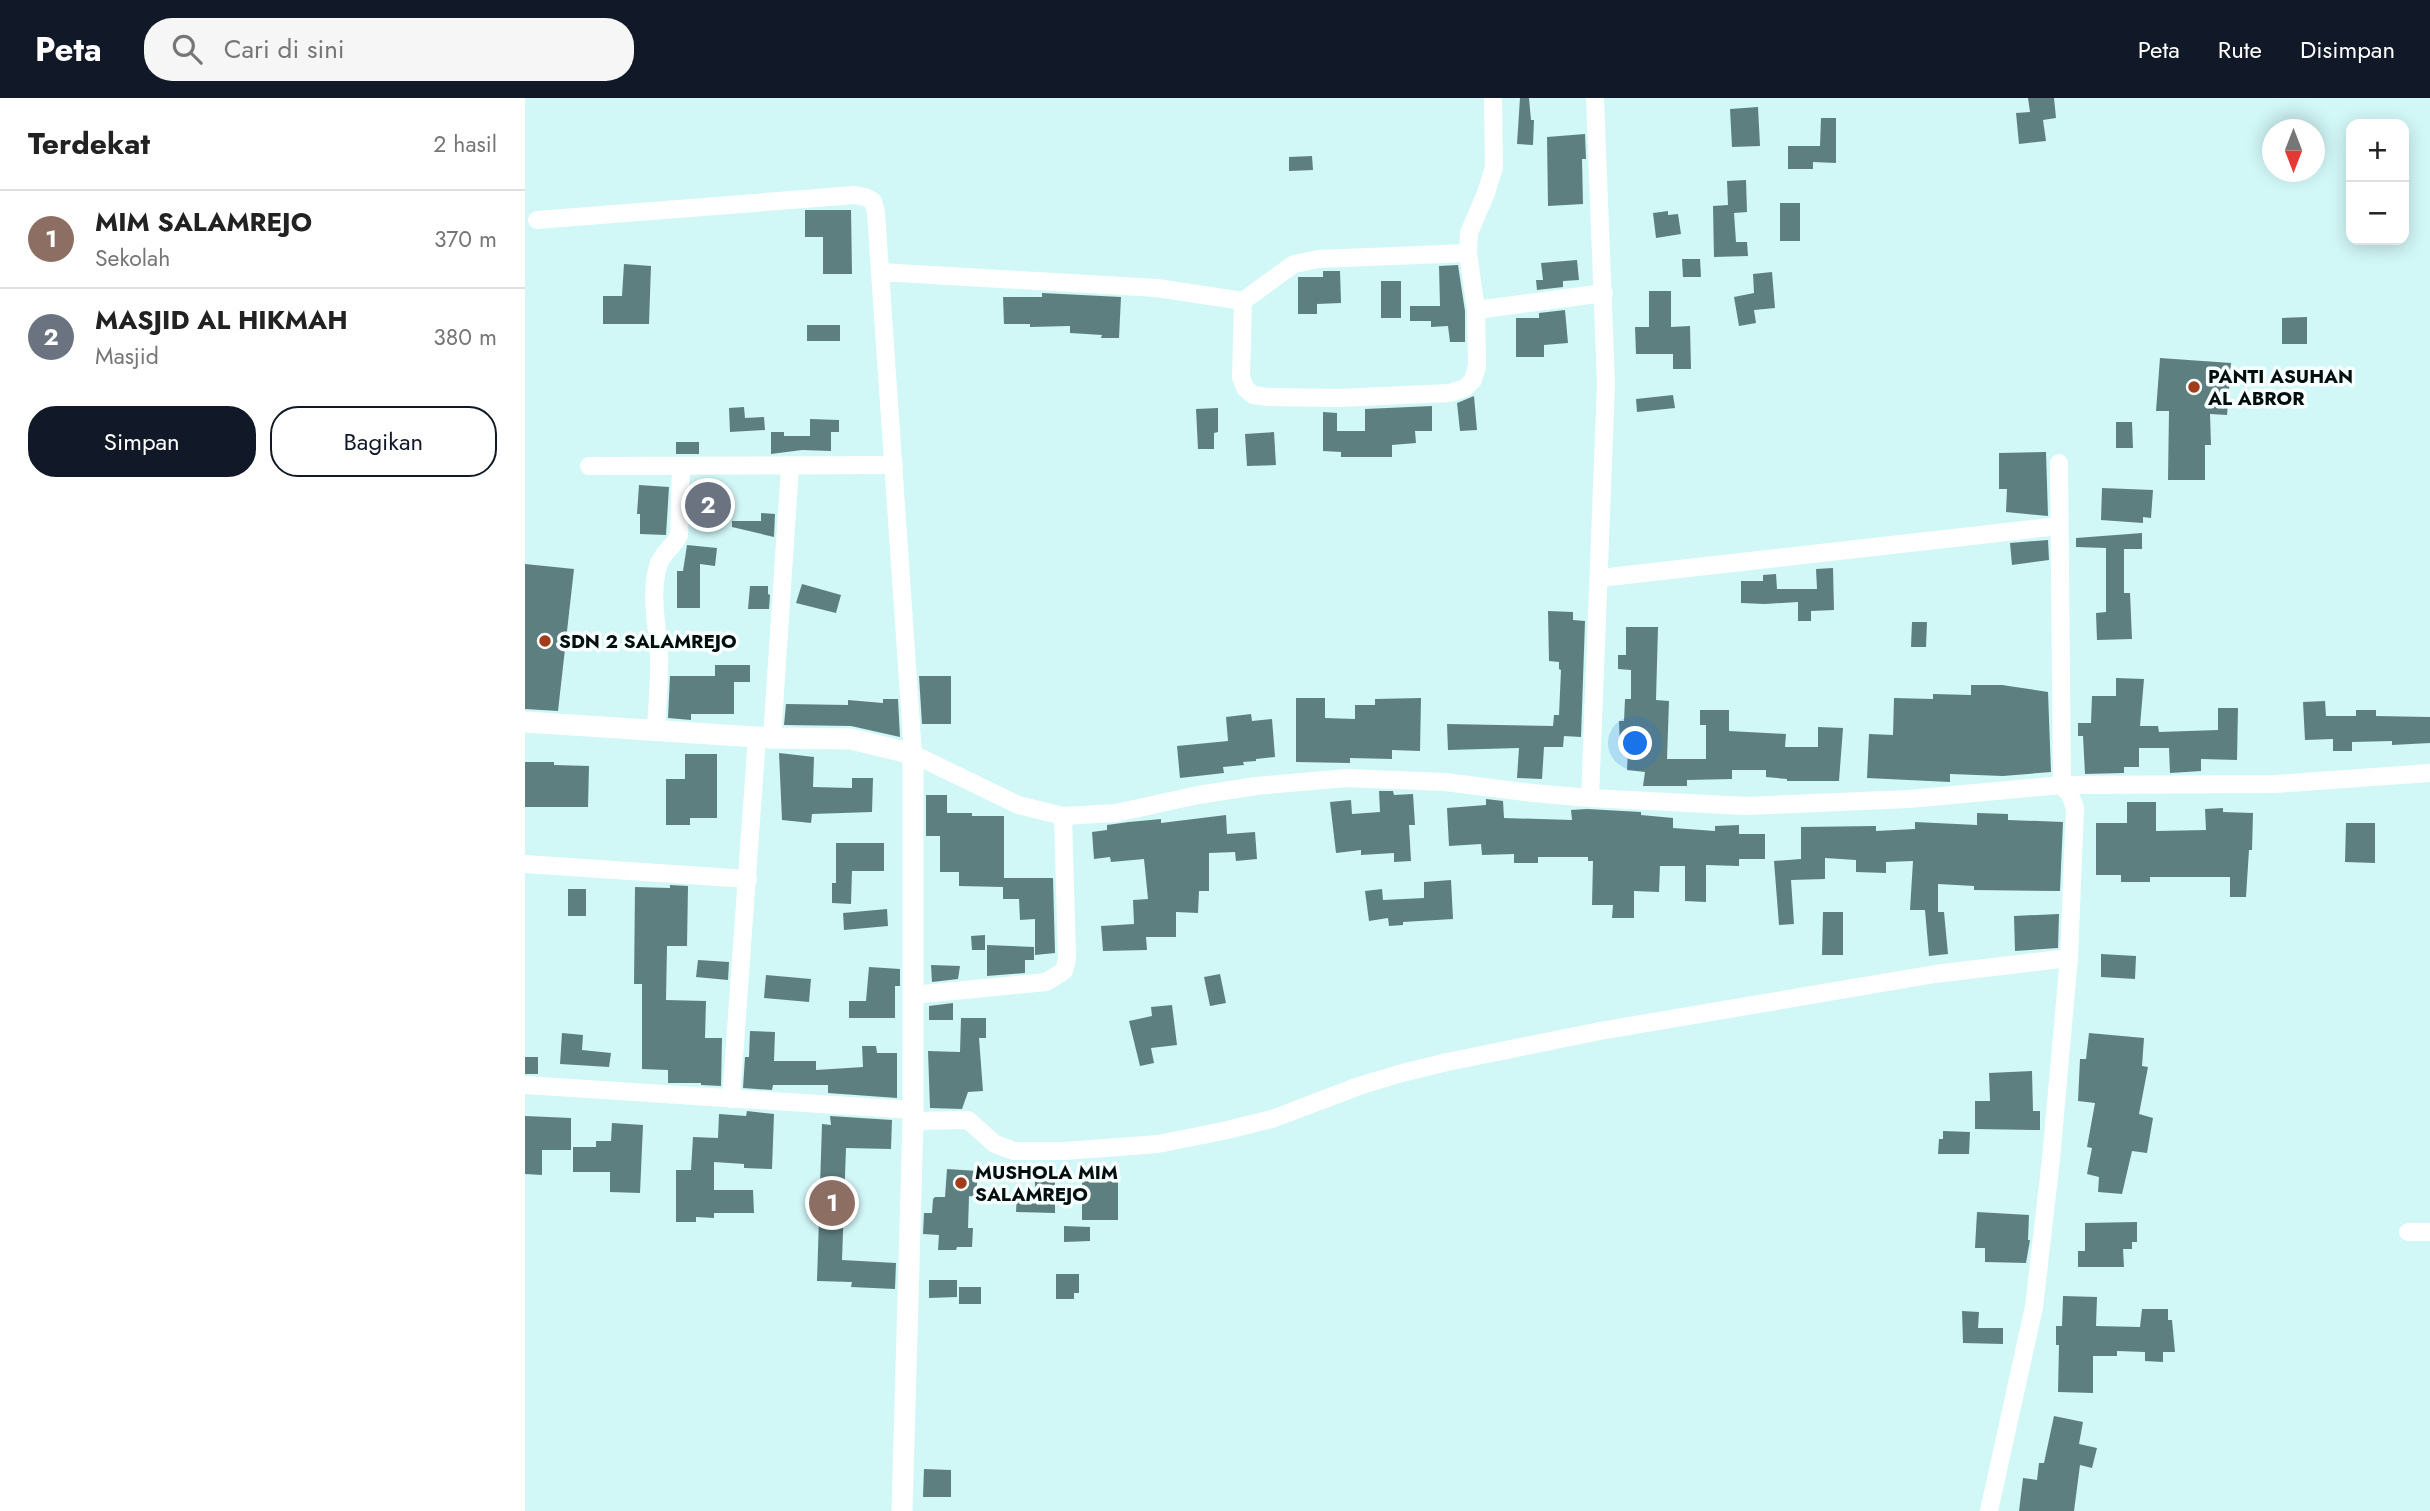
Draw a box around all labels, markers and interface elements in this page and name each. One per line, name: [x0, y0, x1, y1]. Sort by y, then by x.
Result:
search box: [144, 18, 634, 81]
text: Peta: [35, 26, 102, 73]
icon: search: [168, 30, 206, 68]
text: Cari di sini: [224, 30, 345, 68]
text: Peta: [2138, 32, 2180, 67]
text: Rute: [2218, 32, 2262, 67]
text: Disimpan: [2300, 32, 2395, 67]
north arrow: [2262, 119, 2325, 182]
map controls: [2346, 119, 2409, 245]
button: +: [2346, 119, 2409, 182]
text: Terdekat: [28, 122, 150, 165]
text: 2 hasil: [433, 127, 497, 161]
button: −: [2346, 182, 2409, 245]
text: MIM SALAMREJO: [95, 203, 312, 241]
text: 1: [45, 222, 57, 256]
text: 370 m: [434, 222, 497, 256]
text: Sekolah: [95, 241, 170, 275]
text: MASJID AL HIKMAH: [95, 301, 348, 339]
text: 2: [43, 320, 59, 354]
text: 380 m: [433, 320, 497, 354]
text: Masjid: [95, 339, 159, 373]
place label: PANTI ASUHAN AL ABROR: [2207, 363, 2353, 412]
marker: PANTI ASUHAN AL ABROR: [2186, 379, 2202, 395]
button: Simpan: [28, 406, 256, 477]
button: Bagikan: [270, 406, 497, 477]
pin: 2: [685, 479, 731, 531]
place label: SDN 2 SALAMREJO: [559, 628, 737, 655]
marker: SDN 2 SALAMREJO: [537, 633, 553, 649]
your location: [1618, 726, 1652, 760]
place label: MUSHOLA MIM SALAMREJO: [975, 1159, 1118, 1208]
marker: MUSHOLA MIM SALAMREJO: [953, 1175, 969, 1191]
pin: 1: [809, 1177, 855, 1229]

